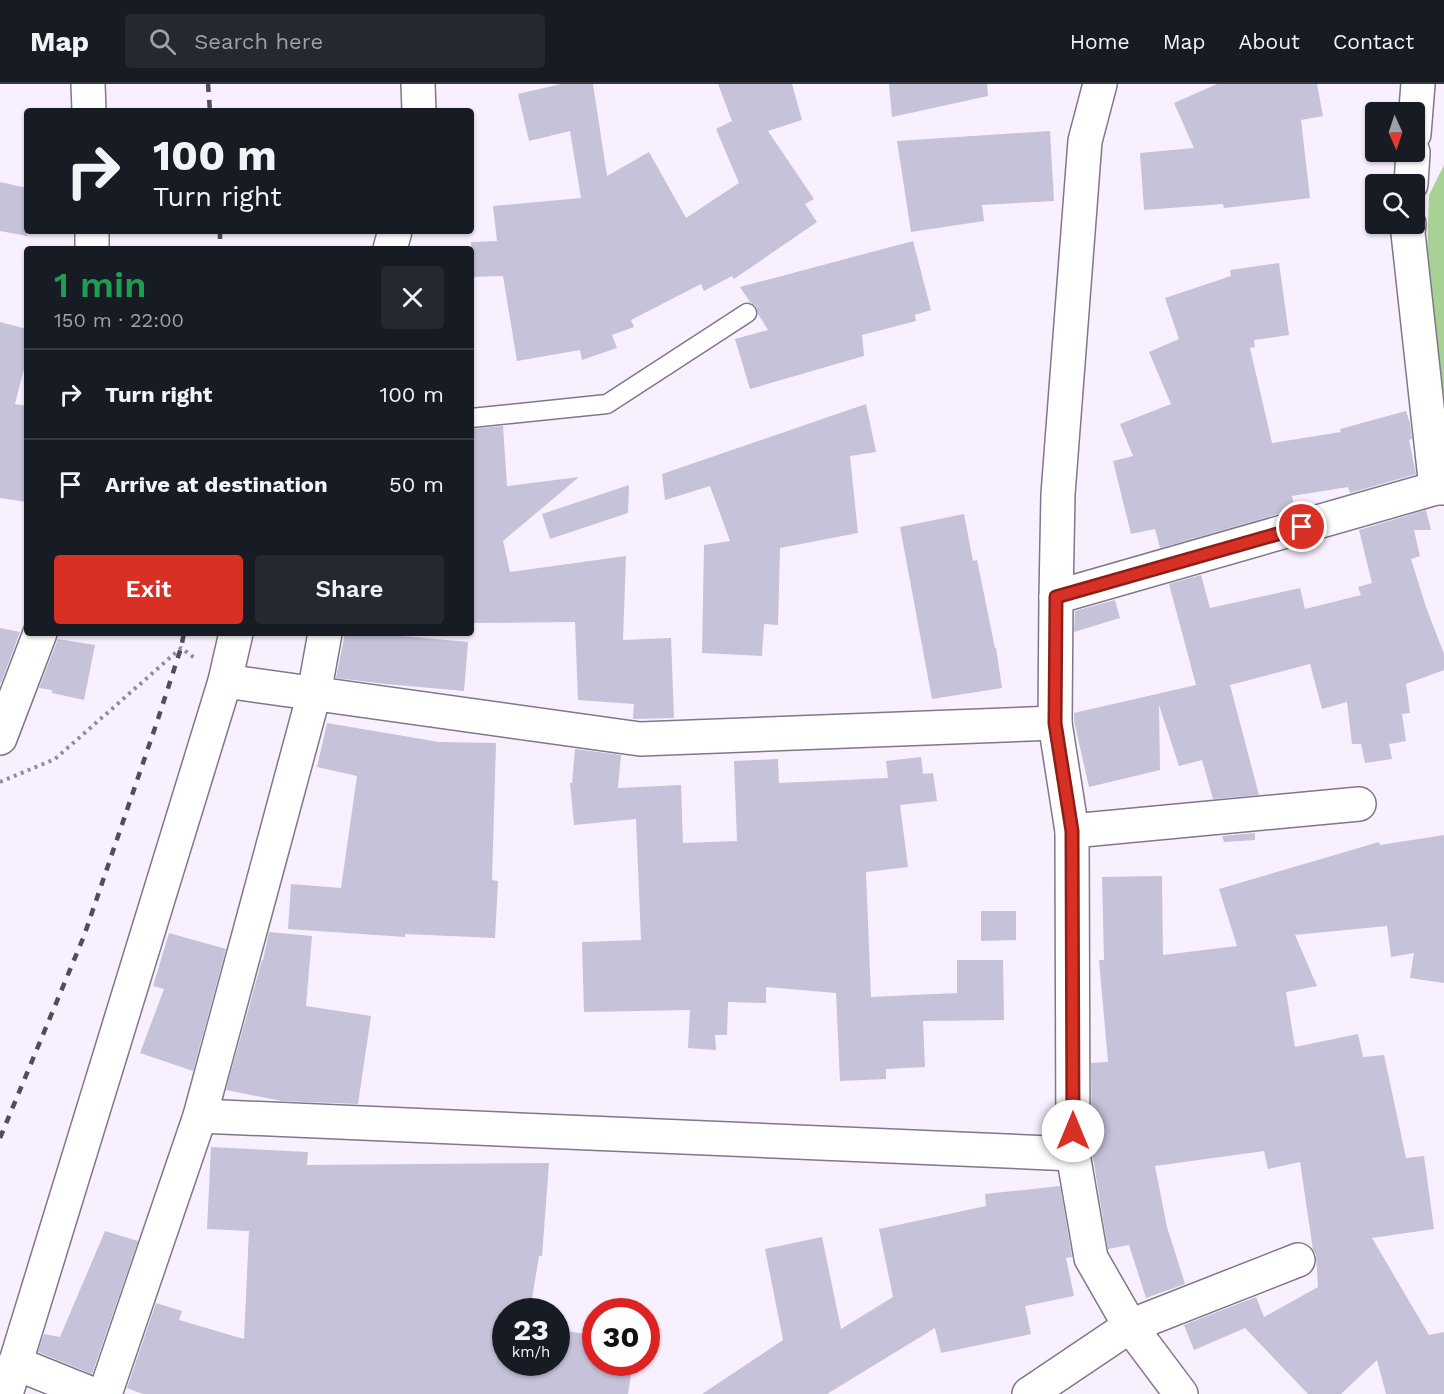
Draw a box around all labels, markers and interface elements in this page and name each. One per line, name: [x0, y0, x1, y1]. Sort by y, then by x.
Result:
search box: [125, 14, 545, 68]
text: Map: [30, 25, 89, 58]
icon: search: [146, 25, 179, 58]
text: Search here: [194, 29, 323, 54]
text: Home: [1070, 29, 1130, 54]
text: Map: [1163, 29, 1206, 54]
text: About: [1239, 29, 1300, 54]
text: Contact: [1333, 29, 1414, 54]
north arrow: [1365, 102, 1425, 162]
map controls: [1365, 102, 1425, 234]
text: 100 m: [153, 131, 277, 180]
icon: right: [54, 132, 132, 210]
button: search: [1365, 174, 1425, 234]
text: Turn right: [153, 181, 282, 213]
text: 1 min: [54, 264, 146, 306]
button: close: [381, 266, 444, 329]
text: 150 m · 22:00: [54, 308, 184, 332]
icon: right: [54, 378, 87, 411]
text: Turn right: [105, 382, 212, 407]
text: 100 m: [380, 382, 444, 407]
icon: arrive: [54, 468, 87, 501]
text: Arrive at destination: [105, 472, 328, 497]
text: 50 m: [389, 472, 444, 497]
pin: [1276, 501, 1327, 552]
icon: arrive: [1285, 510, 1318, 543]
button: Exit: [54, 555, 243, 624]
button: Share: [255, 555, 444, 624]
position arrow: [1041, 1099, 1105, 1163]
speed limit sign: 30: [582, 1298, 660, 1376]
text: 23: [513, 1312, 549, 1347]
text: km/h: [512, 1343, 550, 1361]

